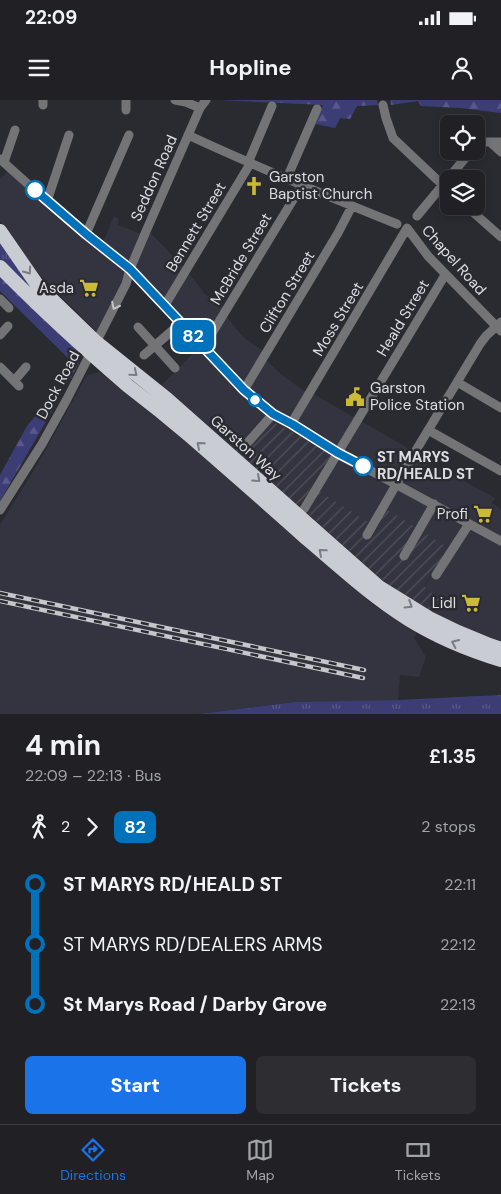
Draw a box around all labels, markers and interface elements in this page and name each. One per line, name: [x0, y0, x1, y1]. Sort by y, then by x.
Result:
text: 22:09: [25, 5, 77, 30]
text: Hopline: [209, 53, 292, 82]
icon: menu: [25, 54, 53, 82]
icon: person: [448, 54, 476, 82]
map controls: [440, 115, 485, 215]
button: locate: [440, 115, 485, 160]
street label: Seddon Road: [126, 132, 182, 224]
place label: Garston Baptist Church: [269, 167, 372, 204]
button: layers: [440, 170, 485, 215]
church icon: Garston Baptist Church: [243, 175, 265, 197]
street label: Bennett Street: [161, 178, 231, 276]
unlabelled marker: [25, 180, 45, 200]
street label: McBride Street: [206, 209, 276, 309]
street label: Chapel Road: [417, 221, 491, 299]
street label: Clifton Street: [255, 247, 319, 337]
one-way arrow: [22, 266, 31, 275]
street label: Heald Street: [372, 276, 434, 360]
supermarket icon: Asda: [78, 277, 100, 299]
place label: Asda: [39, 278, 74, 298]
street label: Moss Street: [308, 278, 368, 360]
one-way arrow: [111, 301, 121, 310]
line badge: 82: [170, 320, 216, 352]
text: 82: [182, 324, 204, 348]
street label: Dock Road: [32, 348, 84, 422]
one-way arrow: [128, 368, 137, 376]
place label: Garston Police Station: [370, 378, 465, 415]
public building icon: Garston Police Station: [344, 386, 366, 408]
unlabelled marker: [248, 393, 262, 407]
street label: Garston Way: [206, 411, 286, 486]
one-way arrow: [196, 442, 205, 451]
place label: ST MARYS RD/HEALD ST: [377, 447, 474, 484]
marker: ST MARYS RD/HEALD ST: [353, 456, 373, 476]
one-way arrow: [251, 474, 260, 482]
supermarket icon: Profi: [472, 503, 494, 525]
place label: Profi: [437, 504, 468, 524]
one-way arrow: [319, 549, 328, 557]
supermarket icon: Lidl: [460, 592, 482, 614]
place label: Lidl: [432, 593, 456, 613]
one-way arrow: [403, 599, 412, 609]
one-way arrow: [451, 639, 460, 650]
text: 4 min: [25, 727, 101, 764]
text: £1.35: [429, 744, 476, 769]
text: 22:09 – 22:13 · Bus: [25, 765, 162, 786]
icon: walk: [25, 813, 53, 841]
icon: forward: [78, 813, 106, 841]
text: 82: [124, 815, 146, 839]
text: 2: [61, 816, 70, 837]
text: 2 stops: [421, 816, 476, 837]
text: ST MARYS RD/HEALD ST: [63, 872, 282, 897]
text: 22:11: [444, 874, 476, 895]
text: ST MARYS RD/DEALERS ARMS: [63, 932, 323, 957]
text: 22:12: [440, 934, 476, 955]
text: St Marys Road / Darby Grove: [63, 992, 327, 1017]
text: 22:13: [440, 994, 476, 1015]
button: Start: [25, 1056, 246, 1114]
button: Tickets: [256, 1056, 476, 1114]
tab: Directions: [60, 1136, 126, 1184]
tab: Map: [246, 1136, 275, 1184]
tab: Tickets: [395, 1136, 441, 1184]

